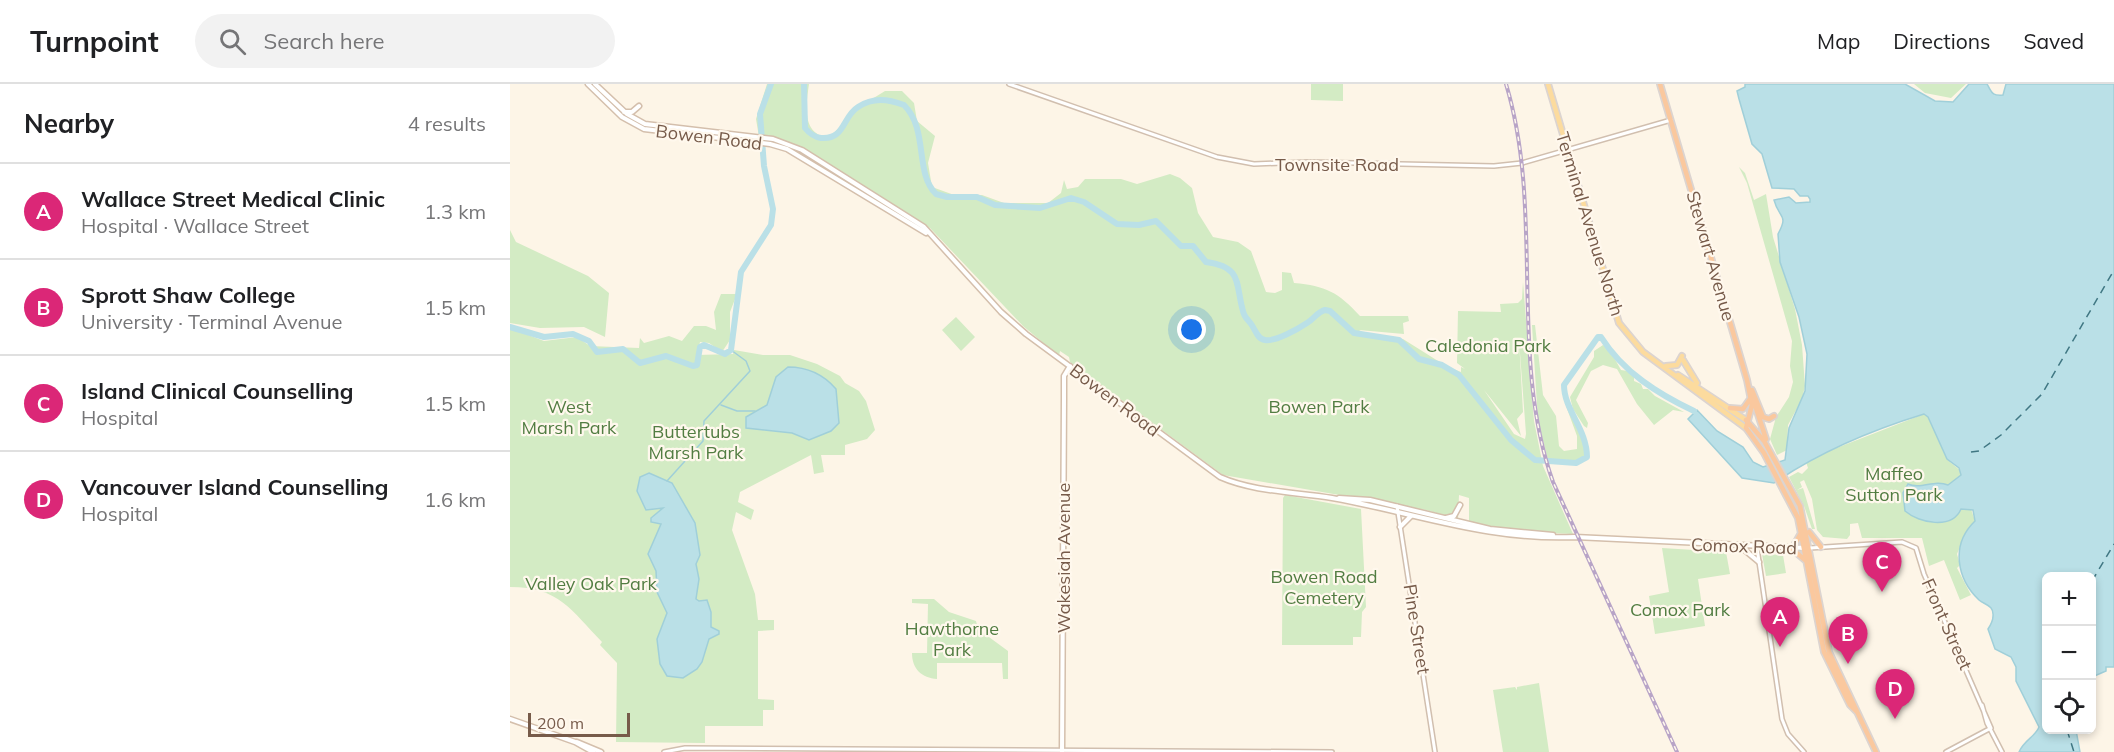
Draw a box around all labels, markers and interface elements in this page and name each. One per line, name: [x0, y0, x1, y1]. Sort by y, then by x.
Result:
search box: [195, 14, 615, 68]
text: Turnpoint: [30, 24, 159, 59]
icon: search: [216, 25, 249, 58]
text: Search here: [264, 27, 384, 55]
text: Map: [1817, 28, 1860, 54]
text: Directions: [1893, 28, 1990, 54]
text: Saved: [2023, 28, 2084, 54]
text: Nearby: [24, 107, 114, 140]
text: 4 results: [408, 111, 486, 136]
street label: Bowen Road: [654, 119, 764, 155]
street label: Terminal Avenue North: [1551, 129, 1629, 319]
street label: Townsite Road: [1275, 153, 1399, 176]
text: Wallace Street Medical Clinic: [81, 185, 385, 213]
street label: Stewart Avenue: [1681, 188, 1741, 324]
text: A: [36, 199, 51, 224]
text: 1.3 km: [424, 199, 486, 224]
text: Hospital · Wallace Street: [81, 213, 309, 238]
text: Sprott Shaw College: [81, 281, 295, 309]
text: B: [37, 295, 50, 320]
text: 1.5 km: [424, 295, 486, 320]
text: University · Terminal Avenue: [81, 309, 342, 334]
your location: [1177, 315, 1206, 344]
park label: Caledonia Park: [1425, 334, 1552, 357]
street label: Bowen Road: [1065, 359, 1165, 441]
text: Island Clinical Counselling: [81, 377, 354, 405]
text: C: [37, 391, 50, 416]
text: 1.5 km: [424, 391, 486, 416]
park label: West Marsh Park: [522, 395, 617, 439]
park label: Bowen Park: [1269, 395, 1370, 418]
text: Hospital: [81, 405, 158, 430]
park label: Buttertubs Marsh Park: [649, 420, 744, 464]
park label: Maffeo Sutton Park: [1845, 462, 1943, 506]
text: Vancouver Island Counselling: [81, 473, 388, 501]
street label: Wakesiah Avenue: [1052, 483, 1075, 633]
text: D: [36, 487, 51, 512]
text: 1.6 km: [424, 487, 486, 512]
text: Hospital: [81, 501, 158, 526]
street label: Comox Road: [1690, 533, 1798, 559]
pin: C: [1862, 542, 1902, 592]
park label: Bowen Road Cemetery: [1270, 565, 1378, 609]
park label: Valley Oak Park: [525, 572, 657, 595]
map controls: [2042, 572, 2096, 734]
button: +: [2042, 572, 2096, 626]
street label: Front Street: [1917, 575, 1977, 673]
street label: Pine Street: [1399, 582, 1435, 676]
park label: Comox Park: [1630, 598, 1731, 621]
pin: A: [1760, 598, 1800, 647]
pin: B: [1828, 614, 1868, 664]
park label: Hawthorne Park: [905, 617, 999, 661]
button: −: [2042, 626, 2096, 680]
pin: D: [1876, 670, 1914, 719]
button: locate: [2042, 680, 2096, 734]
scale bar: [528, 710, 630, 738]
text: 200 m: [537, 713, 584, 733]

